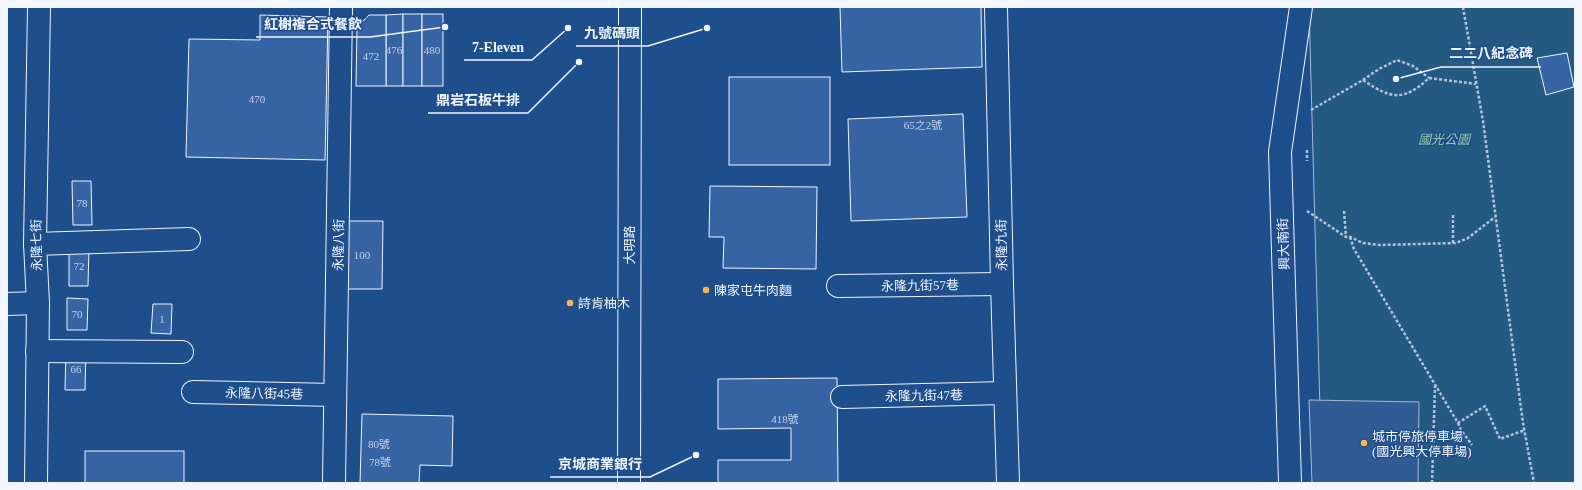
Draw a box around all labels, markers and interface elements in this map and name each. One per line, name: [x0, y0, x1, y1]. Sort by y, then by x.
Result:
callout: 紅榭複合式餐飲: [256, 11, 370, 37]
text: 紅榭複合式餐飲: [264, 16, 362, 32]
callout: 九號碼頭: [576, 20, 648, 46]
text: 九號碼頭: [584, 26, 640, 41]
callout: 7-Eleven: [464, 34, 532, 60]
text: 7-Eleven: [472, 40, 524, 55]
callout: 二二八紀念碑: [1441, 41, 1541, 67]
house number: 476: [386, 44, 403, 56]
house number: 480: [424, 44, 441, 56]
text: 二二八紀念碑: [1449, 45, 1533, 61]
house number: 472: [363, 50, 379, 62]
callout: 鼎岩石板牛排: [428, 87, 528, 113]
house number: 470: [249, 93, 266, 105]
text: 鼎岩石板牛排: [436, 93, 520, 108]
house number: 65之2號: [904, 119, 942, 131]
park label: 國光公園: [1418, 132, 1472, 147]
house number: 78: [77, 197, 88, 209]
street label: 興大南街: [1275, 218, 1292, 270]
street label: 永隆七街: [29, 219, 44, 271]
street label: 永隆八街: [331, 219, 346, 271]
street label: 永隆九街: [994, 219, 1009, 271]
street label: 大明路: [622, 225, 637, 265]
house number: 100: [354, 249, 371, 261]
house number: 72: [74, 260, 85, 272]
street label: 永隆九街57巷: [881, 277, 959, 294]
place label: 陳家屯牛肉麵: [714, 283, 792, 298]
marker: 陳家屯牛肉麵: [701, 285, 711, 295]
place label: 詩肯柚木: [578, 296, 630, 311]
marker: 詩肯柚木: [565, 298, 575, 308]
house number: 70: [72, 308, 83, 320]
house number: 1: [159, 313, 165, 325]
house number: 66: [71, 363, 82, 375]
street label: 永隆八街45巷: [225, 385, 303, 402]
street label: 永隆九街47巷: [885, 387, 963, 404]
house number: 418號: [771, 413, 799, 425]
place label: 城市停旅停車場 (國光興大停車場): [1372, 429, 1472, 459]
house number: 80號: [368, 438, 390, 450]
marker: 城市停旅停車場 (國光興大停車場): [1359, 438, 1369, 448]
callout: 京城商業銀行: [550, 451, 650, 477]
house number: 78號: [369, 456, 391, 468]
text: 京城商業銀行: [558, 456, 642, 472]

